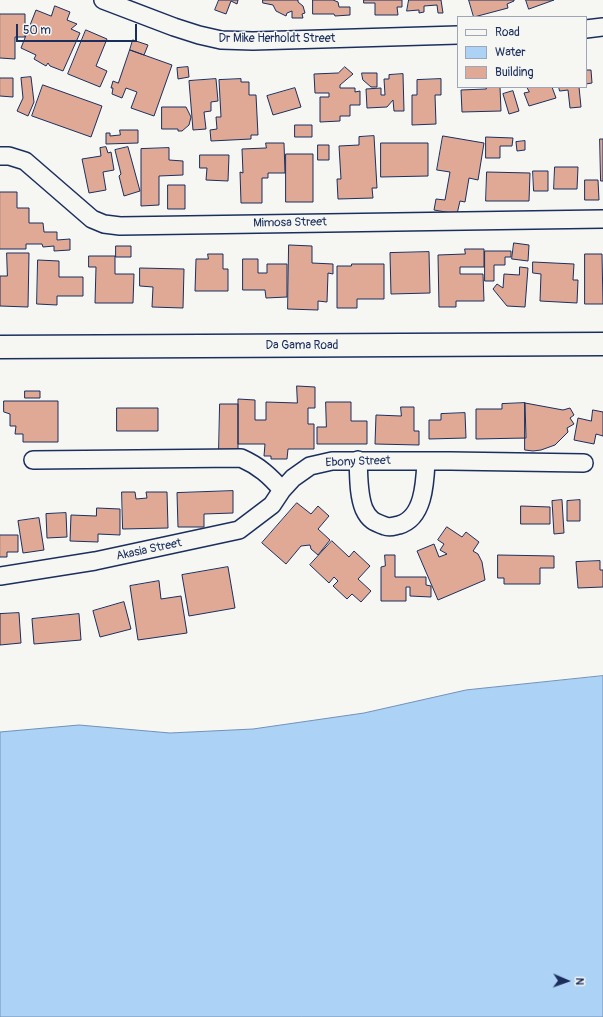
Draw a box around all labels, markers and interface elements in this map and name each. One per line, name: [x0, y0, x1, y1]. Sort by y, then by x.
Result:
scale bar: [18, 16, 139, 42]
legend: [457, 16, 587, 88]
text: 50 m: [23, 23, 51, 38]
text: Road: [495, 25, 520, 40]
street label: Dr Mike Herholdt Street: [219, 32, 335, 46]
text: Water: [495, 45, 526, 60]
text: Building: [495, 65, 534, 80]
street label: Mimosa Street: [253, 215, 327, 231]
street label: Da Gama Road: [266, 339, 338, 353]
street label: Ebony Street: [325, 454, 391, 470]
street label: Akasia Street: [115, 536, 183, 564]
north arrow: [547, 961, 587, 1001]
text: N: [573, 977, 586, 985]

